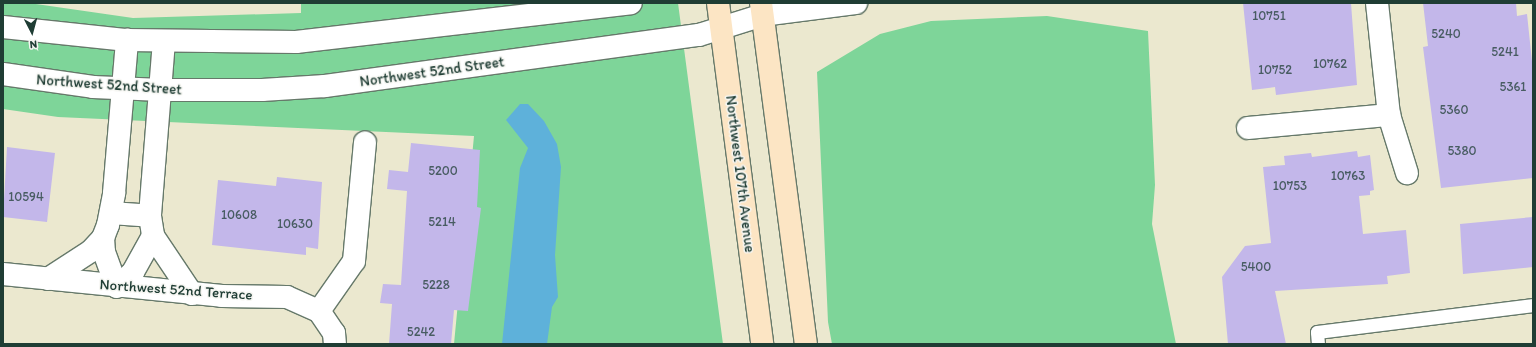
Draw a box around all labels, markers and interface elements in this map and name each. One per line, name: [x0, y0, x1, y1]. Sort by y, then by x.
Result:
house number: 10751: [1252, 8, 1286, 24]
north arrow: [12, 12, 52, 52]
house number: 5240: [1431, 26, 1461, 42]
text: N: [29, 38, 38, 51]
house number: 5241: [1491, 44, 1519, 60]
street label: Northwest 52nd Street: [359, 53, 505, 91]
house number: 10762: [1313, 56, 1347, 72]
house number: 10752: [1258, 62, 1292, 78]
street label: Northwest 52nd Street: [36, 71, 182, 99]
house number: 5361: [1500, 79, 1526, 95]
street label: Northwest 107th Avenue: [721, 95, 759, 253]
house number: 5360: [1440, 102, 1468, 118]
house number: 5380: [1447, 143, 1477, 159]
house number: 5200: [428, 163, 458, 179]
house number: 10763: [1331, 168, 1365, 184]
house number: 10753: [1273, 178, 1307, 194]
house number: 10594: [8, 189, 44, 205]
house number: 10608: [221, 207, 257, 223]
house number: 5214: [428, 214, 456, 230]
house number: 10630: [277, 216, 313, 232]
house number: 5400: [1241, 259, 1271, 275]
street label: Northwest 52nd Terrace: [99, 276, 253, 304]
house number: 5228: [422, 277, 450, 293]
house number: 5242: [407, 324, 435, 340]

